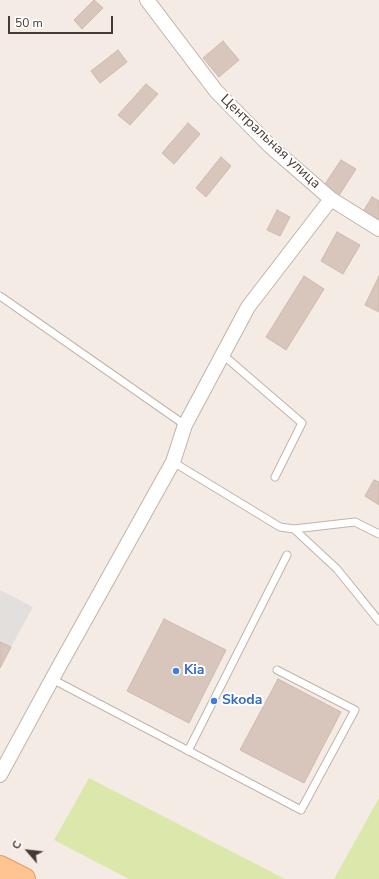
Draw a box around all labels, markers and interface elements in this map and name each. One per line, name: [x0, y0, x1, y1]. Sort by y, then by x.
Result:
scale bar: [10, 8, 115, 34]
text: 50 m: [15, 15, 43, 31]
street label: Центральная улица: [217, 91, 323, 193]
place label: Kia: [184, 663, 205, 679]
marker: Kia: [171, 666, 181, 676]
place label: Skoda: [222, 693, 262, 709]
marker: Skoda: [209, 696, 219, 706]
north arrow: [8, 831, 48, 871]
text: С: [9, 838, 25, 852]

